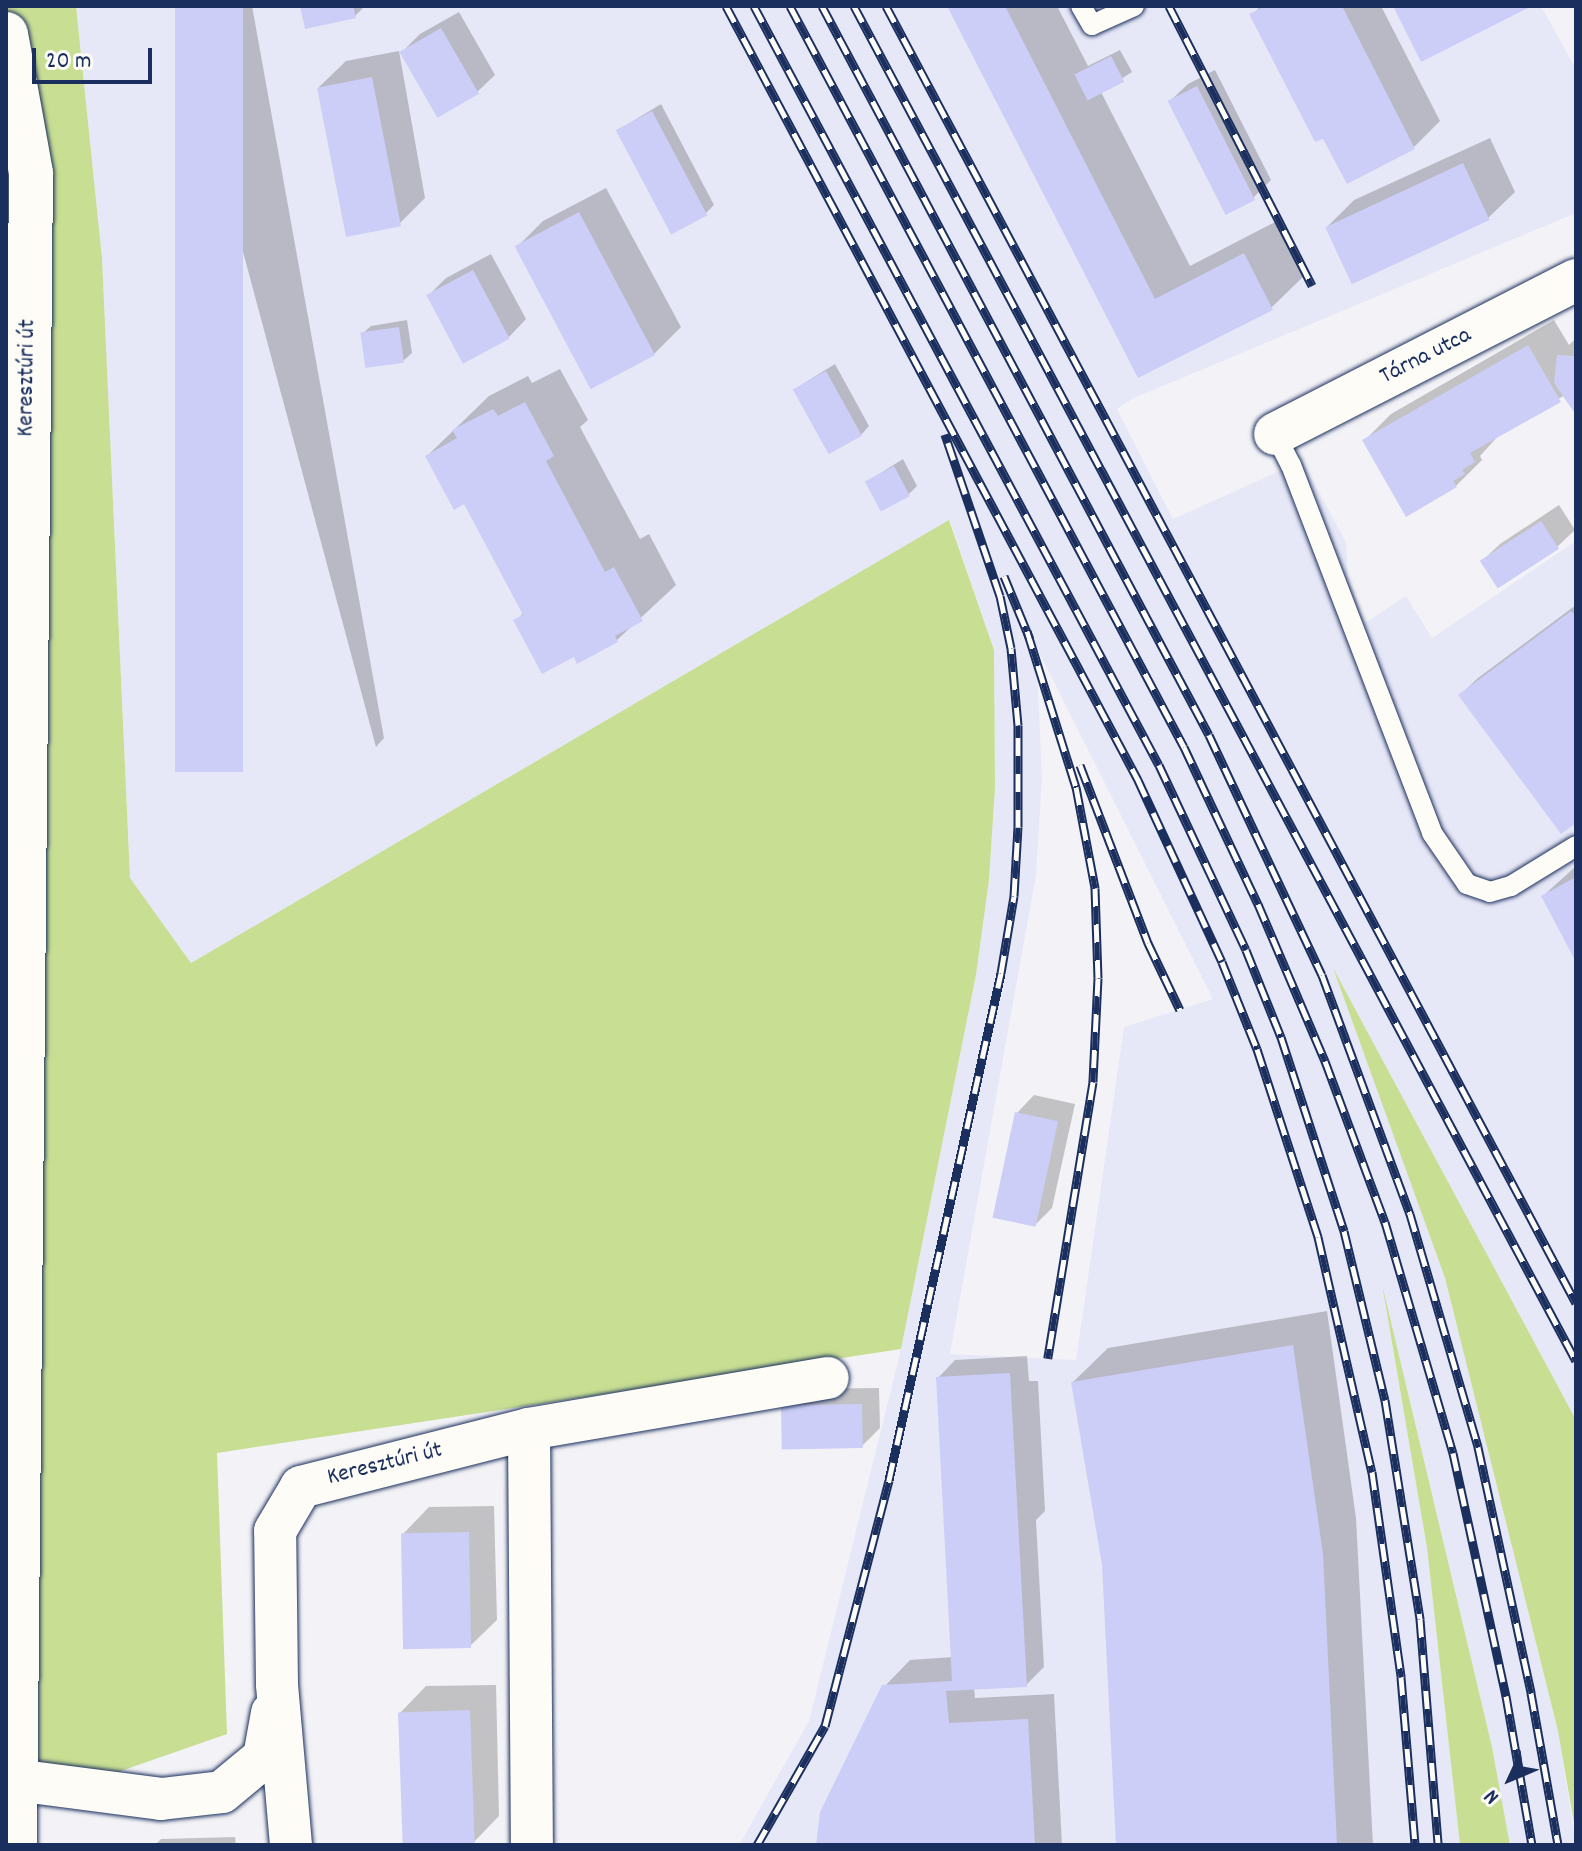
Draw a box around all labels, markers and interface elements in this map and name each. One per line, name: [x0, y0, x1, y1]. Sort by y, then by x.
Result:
scale bar: [36, 32, 156, 82]
text: 20 m: [46, 45, 92, 79]
street label: Keresztúri út: [13, 319, 43, 437]
street label: Tárna utca: [1376, 322, 1476, 392]
street label: Keresztúri út: [324, 1437, 446, 1493]
north arrow: [1470, 1739, 1550, 1819]
text: N: [1477, 1781, 1507, 1811]

